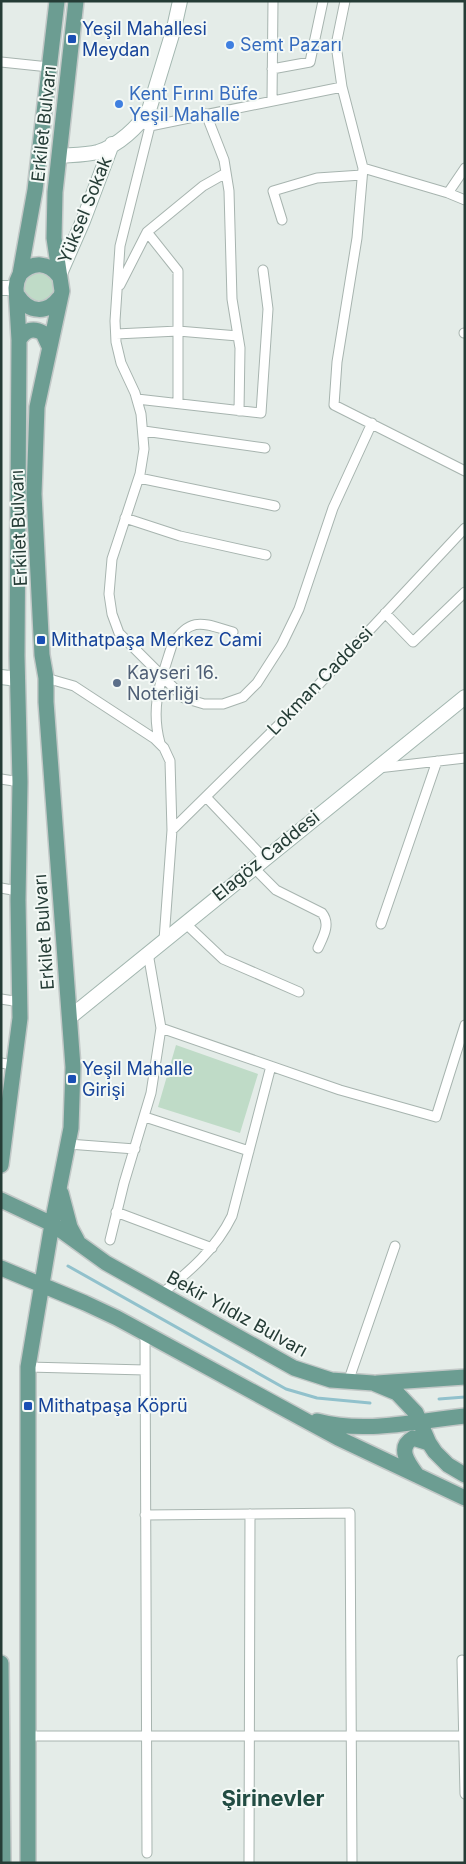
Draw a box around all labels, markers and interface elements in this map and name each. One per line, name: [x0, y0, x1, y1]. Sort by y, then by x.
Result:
place label: Yeşil Mahallesi Meydan: [82, 18, 207, 60]
marker: Yeşil Mahallesi Meydan: [66, 33, 78, 45]
place label: Semt Pazarı: [240, 34, 342, 55]
marker: Semt Pazarı: [224, 39, 236, 51]
street label: Erkilet Bulvarı: [27, 65, 60, 183]
place label: Kent Fırını Büfe Yeşil Mahalle: [129, 83, 258, 125]
marker: Kent Fırını Büfe Yeşil Mahalle: [113, 98, 125, 110]
street label: Yüksel Sokak: [54, 153, 116, 266]
street label: Erkilet Bulvarı: [6, 470, 31, 587]
street label: Lokman Caddesi: [263, 622, 377, 739]
place label: Mithatpaşa Merkez Cami: [51, 629, 262, 650]
marker: Mithatpaşa Merkez Cami: [35, 634, 47, 646]
place label: Kayseri 16. Noterliği: [127, 662, 219, 704]
marker: Kayseri 16. Noterliği: [111, 677, 123, 689]
street label: Elagöz Caddesi: [208, 806, 323, 905]
street label: Erkilet Bulvarı: [29, 873, 58, 991]
place label: Yeşil Mahalle Girişi: [82, 1058, 193, 1100]
marker: Yeşil Mahalle Girişi: [66, 1073, 78, 1085]
street label: Bekir Yıldız Bulvarı: [163, 1266, 311, 1361]
place label: Mithatpaşa Köprü: [38, 1395, 188, 1416]
marker: Mithatpaşa Köprü: [22, 1400, 34, 1412]
district label: Şirinevler: [221, 1785, 325, 1811]

